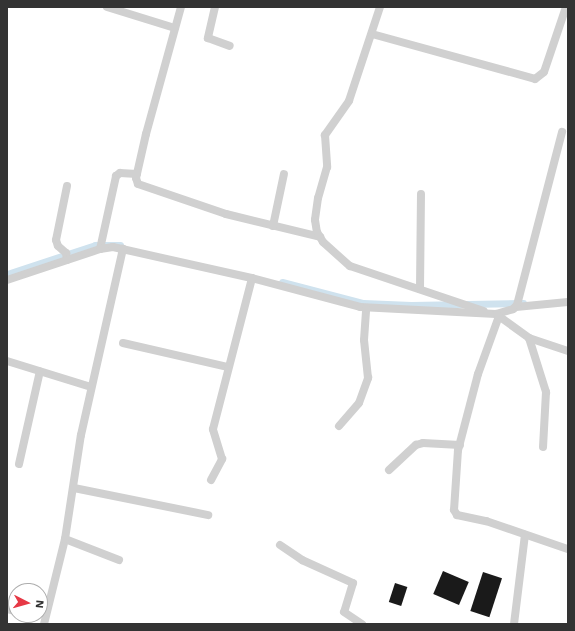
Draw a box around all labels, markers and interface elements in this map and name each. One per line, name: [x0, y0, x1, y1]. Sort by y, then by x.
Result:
north arrow: [8, 583, 48, 623]
text: N: [33, 599, 46, 609]

